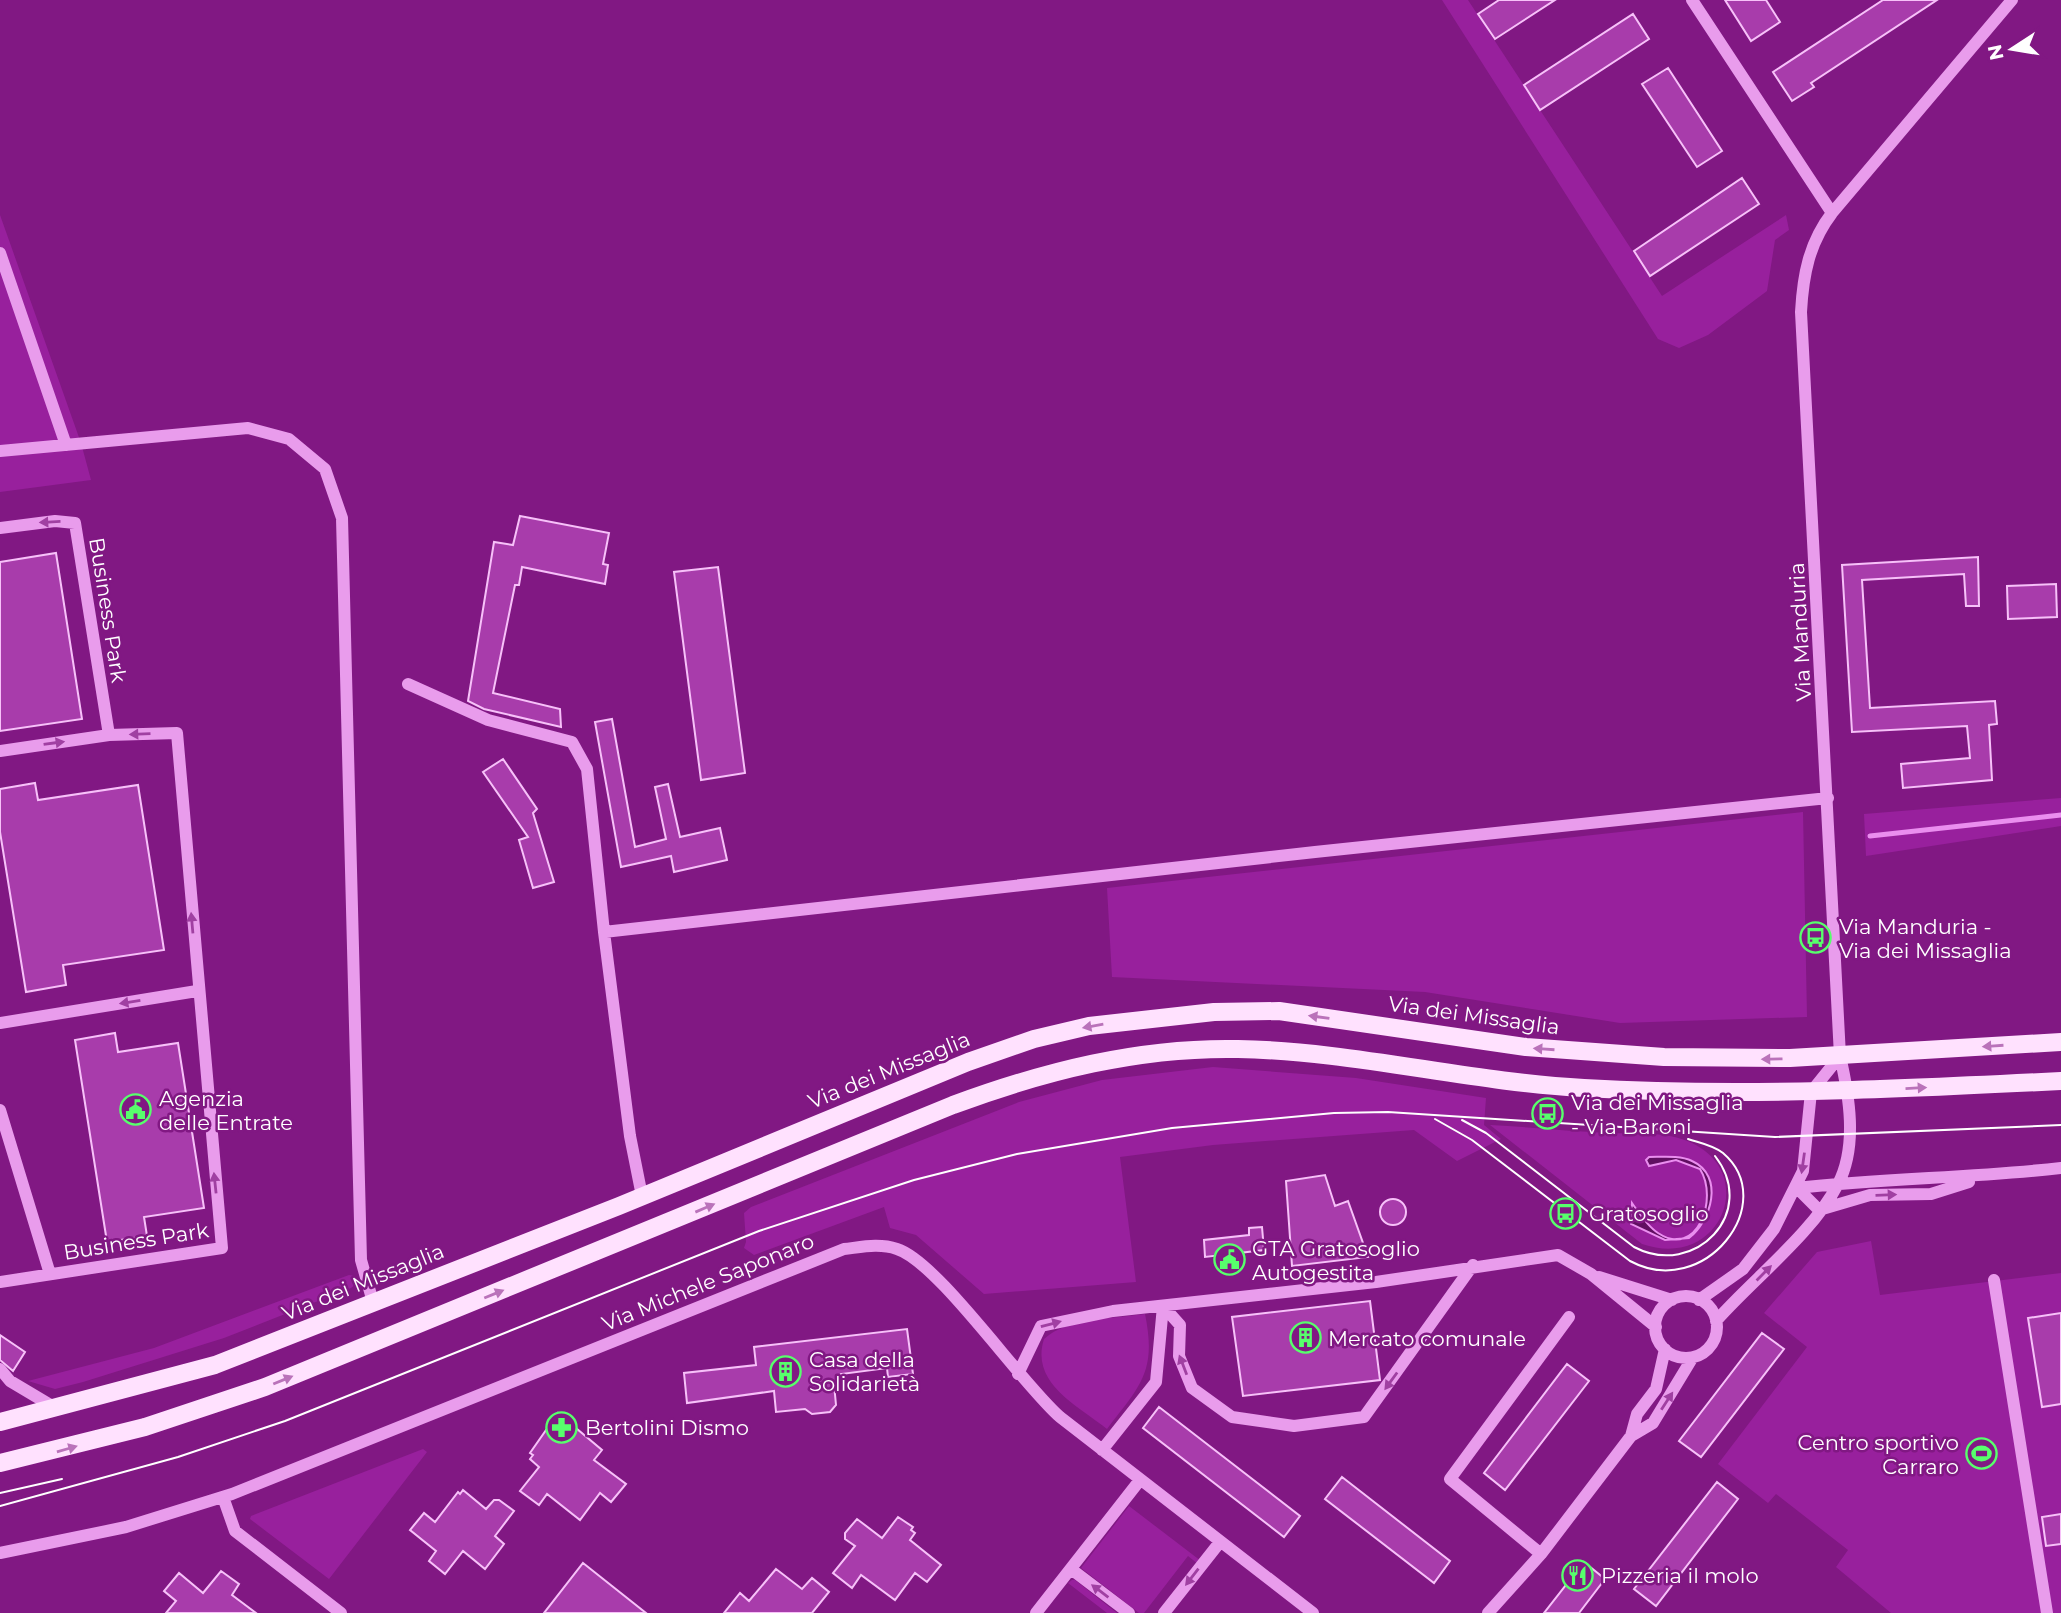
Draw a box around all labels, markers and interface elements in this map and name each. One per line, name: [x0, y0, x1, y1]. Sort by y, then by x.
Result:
north arrow: [1977, 14, 2047, 84]
text: N: [1983, 43, 2009, 62]
one-way arrow: [39, 517, 61, 528]
street label: Business Park: [84, 536, 132, 685]
street label: Via Manduria: [1784, 562, 1816, 702]
one-way arrow: [129, 729, 151, 740]
one-way arrow: [43, 738, 65, 749]
one-way arrow: [186, 912, 197, 934]
place label: Via Manduria - Via dei Missaglia: [1839, 914, 2012, 963]
bus stop icon: Via Manduria - Via dei Missaglia: [1799, 921, 1833, 955]
street label: Via dei Missaglia: [1387, 991, 1561, 1039]
one-way arrow: [118, 997, 140, 1008]
one-way arrow: [1308, 1011, 1330, 1022]
one-way arrow: [1082, 1021, 1104, 1032]
street label: Via dei Missaglia: [804, 1026, 974, 1114]
one-way arrow: [1982, 1041, 2004, 1052]
one-way arrow: [1533, 1043, 1555, 1054]
one-way arrow: [1760, 1053, 1782, 1065]
one-way arrow: [1906, 1083, 1928, 1094]
place label: Agenzia delle Entrate: [159, 1086, 293, 1135]
place label: Via dei Missaglia - Via Baroni: [1571, 1090, 1744, 1139]
public building icon: Agenzia delle Entrate: [119, 1093, 153, 1127]
bus stop icon: Via dei Missaglia - Via Baroni: [1531, 1097, 1565, 1131]
one-way arrow: [1798, 1152, 1809, 1174]
one-way arrow: [210, 1172, 221, 1194]
one-way arrow: [1875, 1189, 1897, 1201]
bus stop icon: Gratosoglio: [1549, 1196, 1583, 1230]
place label: Gratosoglio: [1589, 1201, 1709, 1226]
one-way arrow: [694, 1203, 715, 1214]
street label: Business Park: [62, 1217, 211, 1265]
street label: Via Michele Saponaro: [598, 1228, 818, 1336]
place label: GTA Gratosoglio Autogestita: [1252, 1236, 1420, 1285]
street label: Via dei Missaglia: [278, 1238, 448, 1326]
public building icon: GTA Gratosoglio Autogestita: [1212, 1243, 1246, 1277]
one-way arrow: [1756, 1265, 1772, 1282]
one-way arrow: [484, 1289, 505, 1300]
one-way arrow: [1041, 1318, 1063, 1329]
building icon: Mercato comunale: [1288, 1321, 1322, 1355]
place label: Mercato comunale: [1328, 1326, 1526, 1351]
place label: Casa della Solidarietà: [809, 1347, 920, 1396]
building icon: Casa della Solidarietà: [769, 1354, 803, 1388]
one-way arrow: [1177, 1355, 1188, 1376]
one-way arrow: [1384, 1372, 1398, 1390]
one-way arrow: [273, 1374, 294, 1385]
one-way arrow: [1660, 1392, 1674, 1410]
pharmacy icon: Bertolini Dismo: [545, 1410, 579, 1444]
place label: Bertolini Dismo: [585, 1415, 749, 1440]
place label: Centro sportivo Carraro: [1798, 1430, 1959, 1479]
sports icon: Centro sportivo Carraro: [1965, 1437, 1999, 1471]
one-way arrow: [56, 1443, 77, 1453]
restaurant icon: Pizzeria il molo: [1561, 1558, 1595, 1592]
place label: Pizzeria il molo: [1601, 1563, 1759, 1588]
one-way arrow: [1185, 1568, 1200, 1586]
one-way arrow: [1091, 1584, 1109, 1598]

